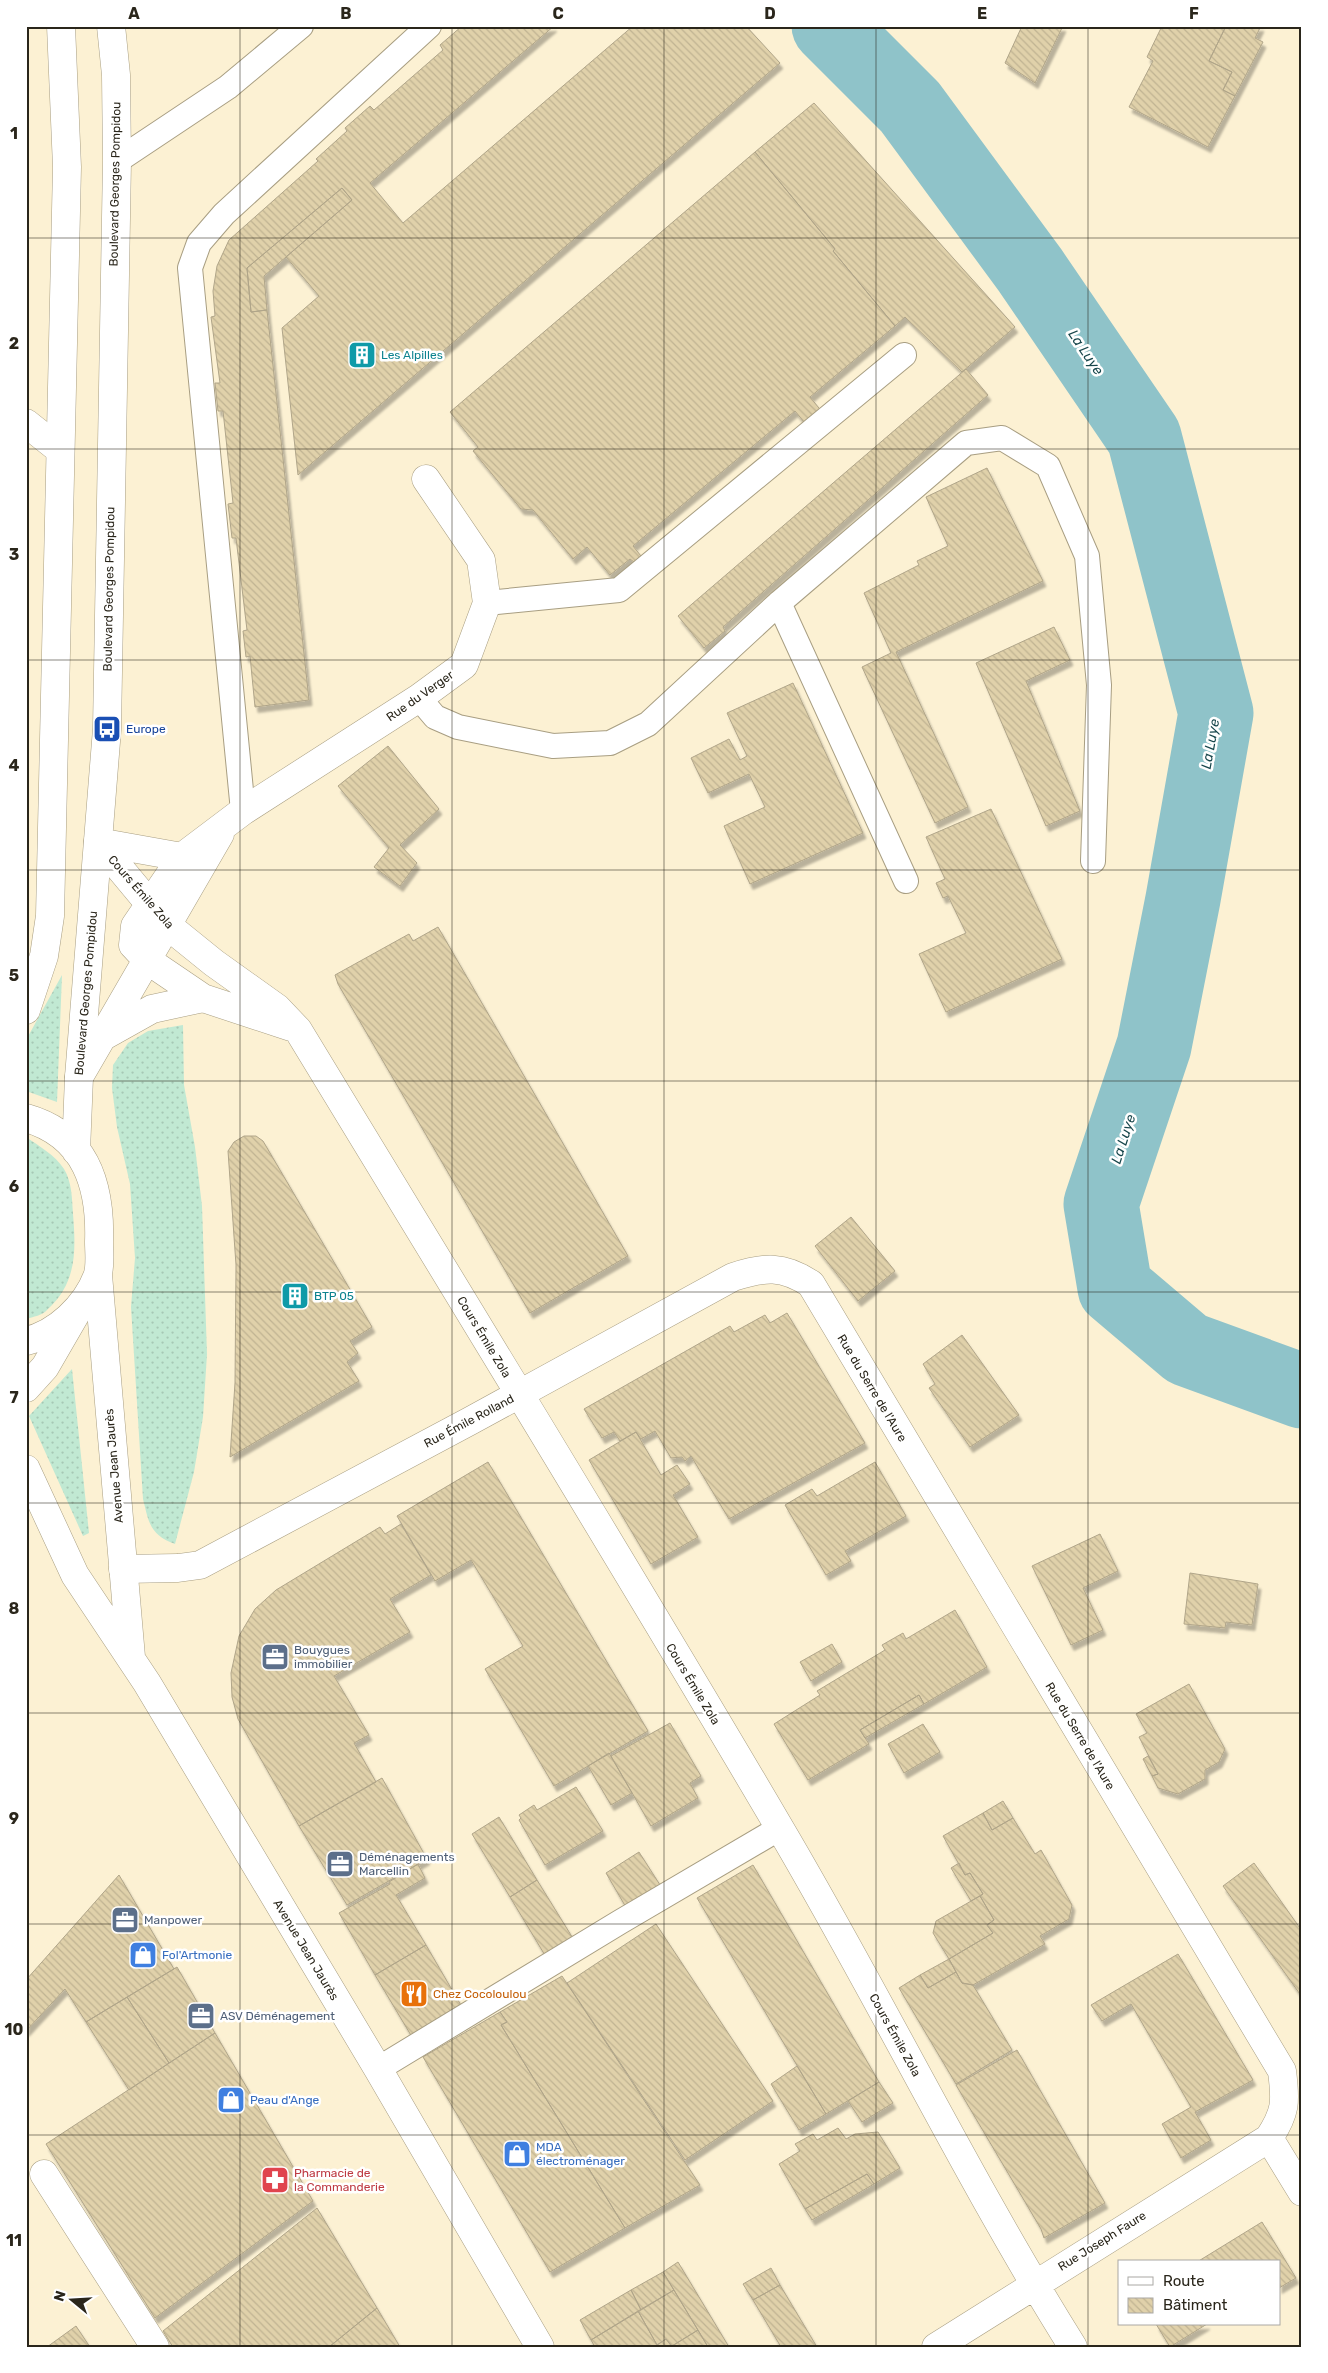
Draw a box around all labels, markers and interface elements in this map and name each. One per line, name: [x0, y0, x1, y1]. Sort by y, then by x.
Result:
text: A: [128, 4, 140, 23]
text: B: [340, 4, 352, 23]
text: C: [552, 4, 564, 23]
text: D: [764, 4, 776, 23]
text: E: [977, 4, 987, 23]
text: F: [1189, 4, 1199, 23]
street label: Boulevard Georges Pompidou: [107, 102, 123, 266]
text: 1: [10, 124, 18, 143]
water label: La Luye: [1064, 326, 1107, 378]
text: 2: [9, 334, 19, 353]
building icon: Les Alpilles: [347, 340, 377, 370]
place label: Les Alpilles: [381, 348, 443, 362]
street label: Boulevard Georges Pompidou: [101, 507, 117, 671]
text: 3: [9, 545, 19, 564]
street label: Rue du Verger: [384, 667, 457, 724]
bus stop icon: Europe: [92, 714, 122, 744]
water label: La Luye: [1198, 717, 1223, 771]
place label: Europe: [126, 722, 166, 736]
text: 4: [9, 756, 20, 775]
street label: Cours Émile Zola: [105, 852, 177, 932]
street label: Boulevard Georges Pompidou: [72, 910, 100, 1076]
text: 5: [9, 966, 19, 985]
water label: La Luye: [1108, 1112, 1139, 1166]
text: 6: [9, 1177, 19, 1196]
building icon: BTP 05: [280, 1281, 310, 1311]
place label: BTP 05: [314, 1289, 354, 1303]
street label: Cours Émile Zola: [454, 1294, 514, 1380]
street label: Rue du Serre de l'Aure: [834, 1332, 910, 1444]
text: 7: [9, 1388, 19, 1407]
street label: Rue Émile Rolland: [422, 1391, 516, 1451]
street label: Avenue Jean Jaurès: [102, 1408, 126, 1524]
text: 8: [9, 1599, 20, 1618]
street label: Cours Émile Zola: [663, 1641, 723, 1727]
office icon: Bouygues immobilier: [260, 1642, 290, 1672]
place label: Bouygues immobilier: [294, 1643, 353, 1671]
street label: Rue du Serre de l'Aure: [1042, 1680, 1118, 1792]
text: 9: [9, 1809, 19, 1828]
office icon: Déménagements Marcellin: [325, 1849, 355, 1879]
place label: Déménagements Marcellin: [359, 1850, 455, 1878]
street label: Avenue Jean Jaurès: [270, 1897, 342, 2003]
office icon: Manpower: [110, 1905, 140, 1935]
place label: Manpower: [144, 1913, 202, 1927]
shop icon: Fol'Artmonie: [128, 1940, 158, 1970]
place label: Fol'Artmonie: [162, 1948, 233, 1962]
restaurant icon: Chez Cocoloulou: [399, 1979, 429, 2009]
place label: Chez Cocoloulou: [433, 1987, 527, 2001]
street label: Cours Émile Zola: [866, 1991, 924, 2079]
office icon: ASV Déménagement: [186, 2001, 216, 2031]
place label: ASV Déménagement: [220, 2009, 335, 2023]
text: 10: [5, 2020, 24, 2039]
shop icon: Peau d'Ange: [216, 2085, 246, 2115]
place label: Peau d'Ange: [250, 2093, 320, 2107]
shop icon: MDA électroménager: [502, 2139, 532, 2169]
place label: MDA électroménager: [536, 2140, 625, 2168]
pharmacy icon: Pharmacie de la Commanderie: [260, 2165, 290, 2195]
place label: Pharmacie de la Commanderie: [294, 2166, 385, 2194]
street label: Rue Joseph Faure: [1055, 2208, 1149, 2274]
text: 11: [6, 2231, 22, 2250]
legend: [1118, 2260, 1280, 2326]
text: Route: [1163, 2272, 1205, 2290]
north arrow: [48, 2276, 98, 2326]
text: N: [50, 2289, 70, 2304]
text: Bâtiment: [1163, 2296, 1227, 2314]

